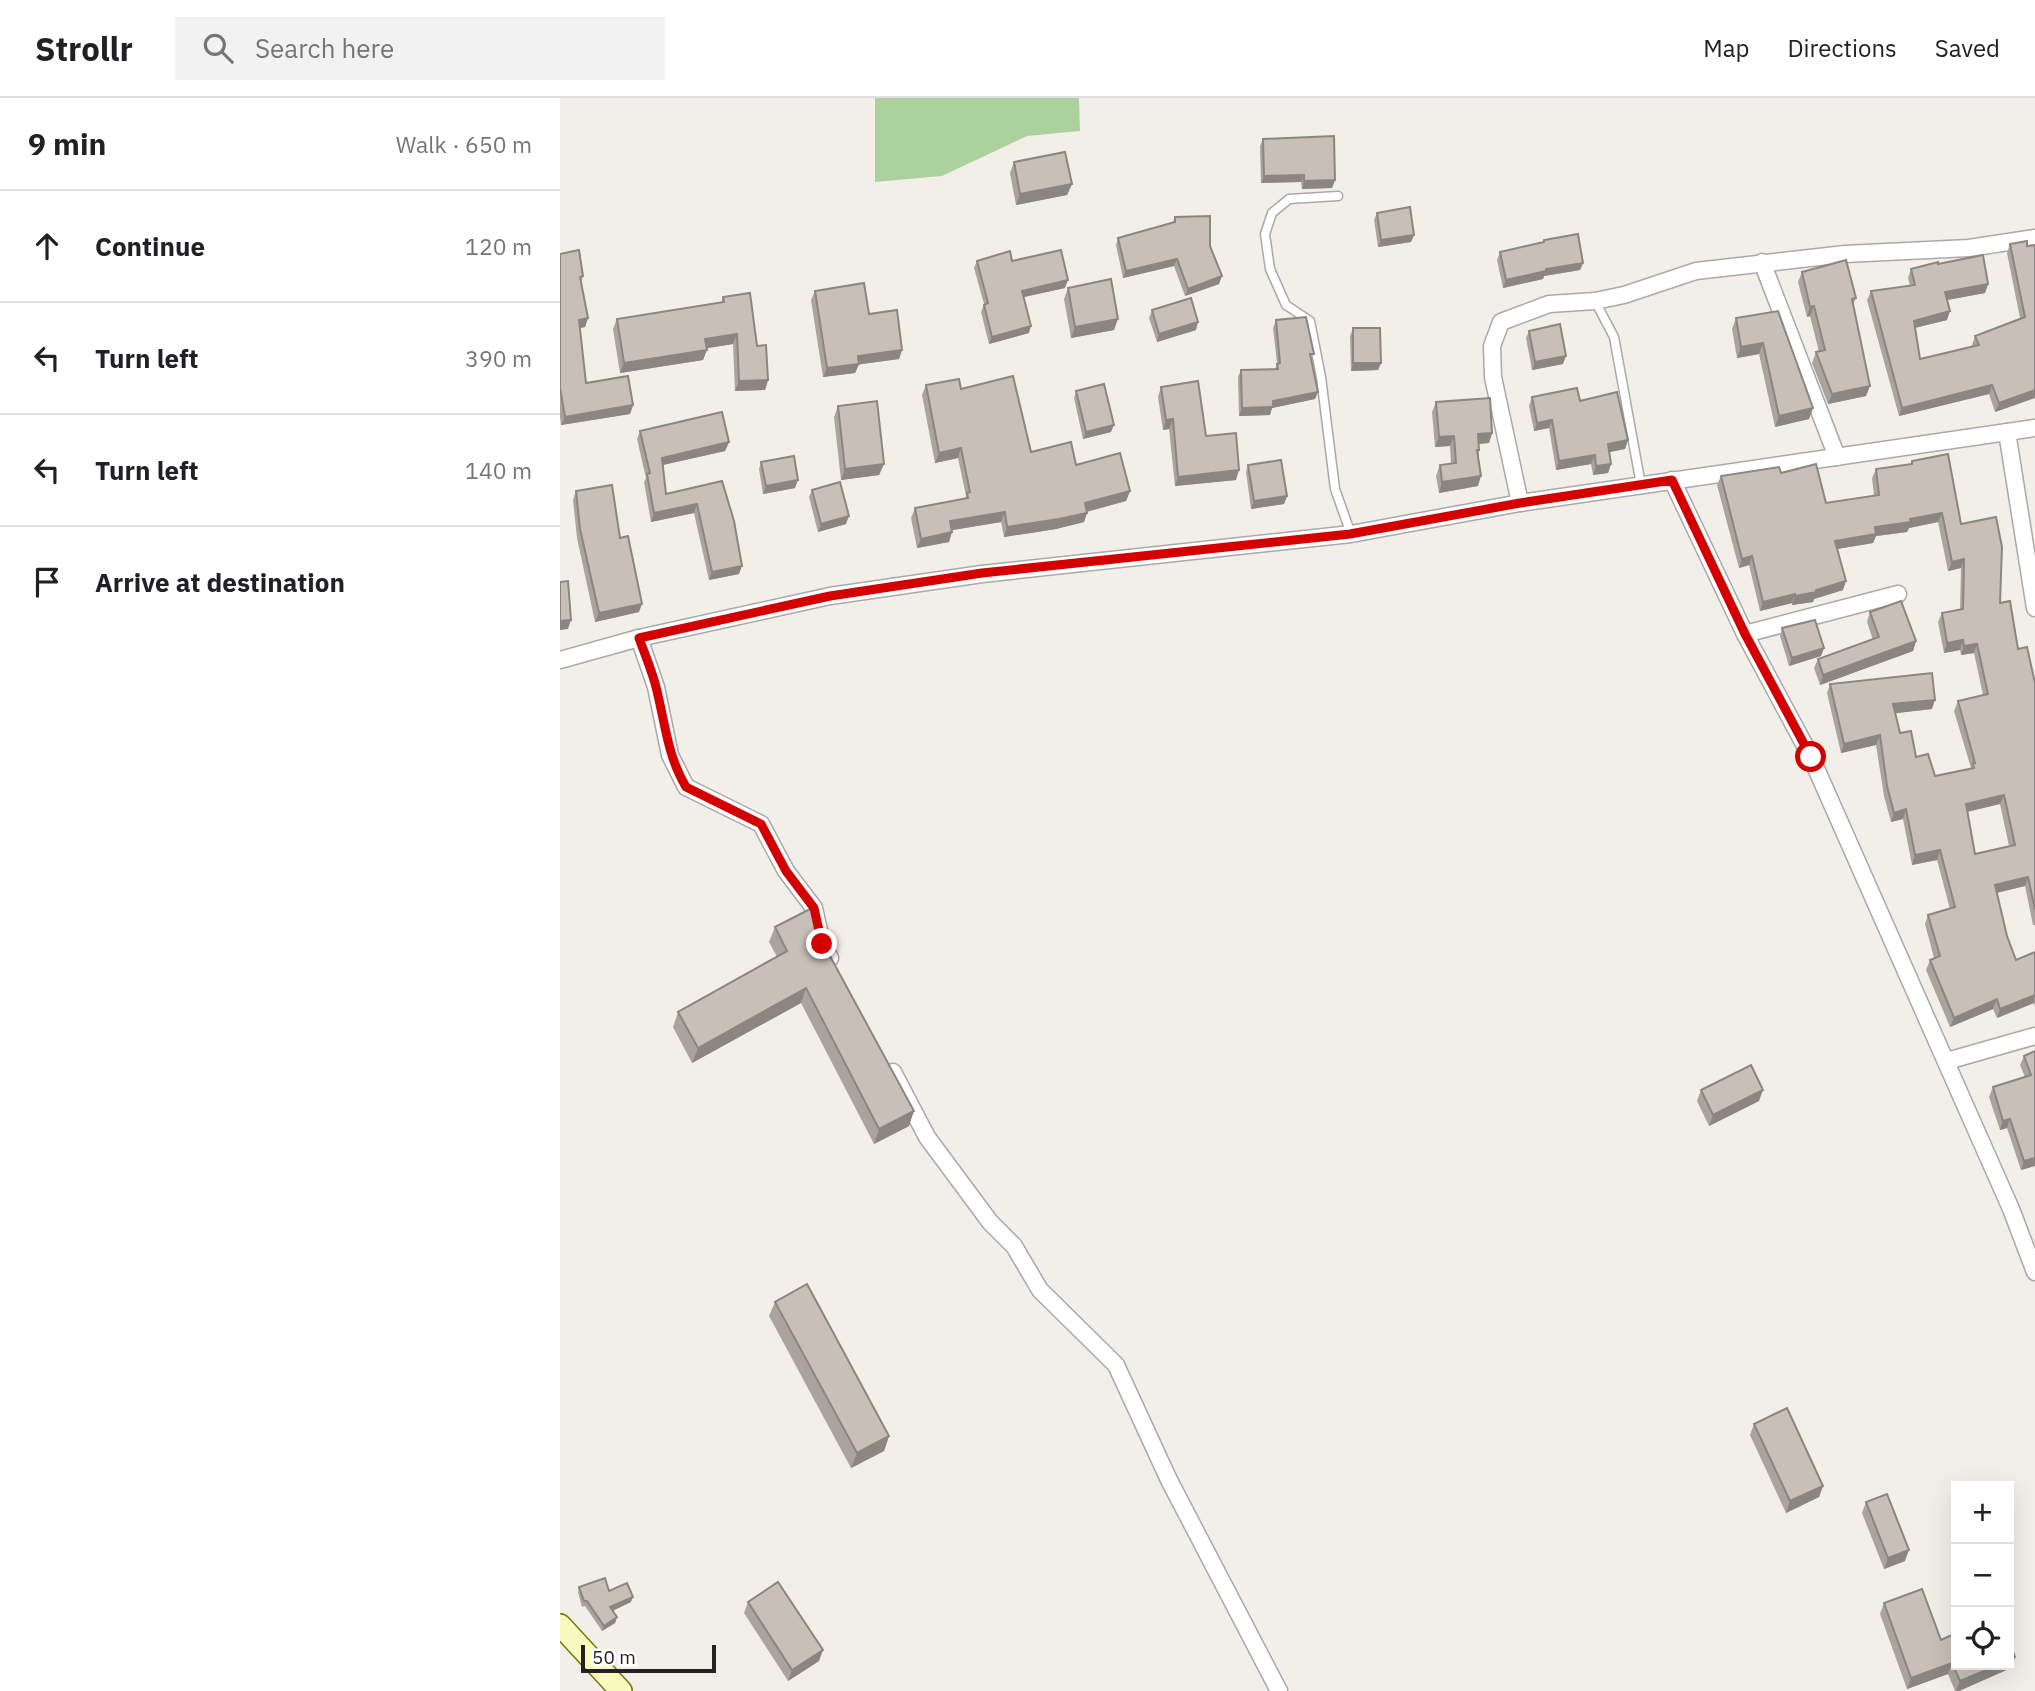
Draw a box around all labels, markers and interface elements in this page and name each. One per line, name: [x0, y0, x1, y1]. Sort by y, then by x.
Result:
search box: [175, 17, 665, 80]
text: Strollr: [35, 27, 133, 70]
icon: search: [199, 29, 237, 67]
text: Search here: [255, 31, 394, 65]
text: Map: [1703, 32, 1749, 64]
text: Directions: [1787, 32, 1897, 64]
text: Saved: [1935, 32, 2000, 64]
text: 9 min: [28, 124, 106, 163]
text: Walk · 650 m: [396, 129, 532, 159]
icon: ahead: [28, 227, 66, 265]
text: Continue: [95, 229, 205, 263]
text: 120 m: [465, 231, 532, 261]
icon: left: [28, 339, 66, 377]
text: Turn left: [95, 341, 198, 375]
text: 390 m: [465, 343, 532, 373]
icon: left: [28, 451, 66, 489]
text: Turn left: [95, 453, 198, 487]
text: 140 m: [465, 455, 532, 485]
icon: arrive: [28, 563, 66, 601]
text: Arrive at destination: [95, 565, 345, 599]
route start: [1795, 741, 1826, 772]
route end: [806, 928, 837, 959]
map controls: [1951, 1481, 2014, 1670]
button: +: [1951, 1481, 2014, 1544]
button: −: [1951, 1544, 2014, 1607]
button: locate: [1951, 1607, 2014, 1670]
scale bar: [581, 1642, 716, 1674]
text: 50 m: [592, 1645, 636, 1669]

